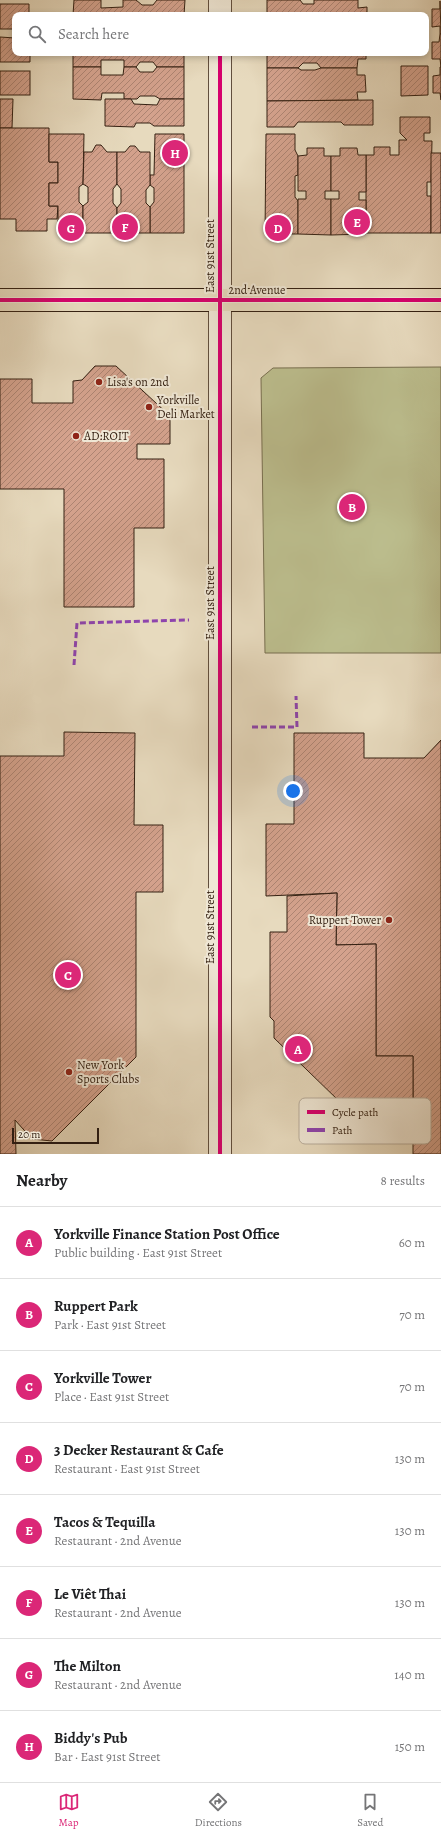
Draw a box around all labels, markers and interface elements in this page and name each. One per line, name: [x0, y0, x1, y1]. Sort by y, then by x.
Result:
search box: [12, 12, 429, 56]
icon: search: [26, 23, 48, 45]
text: Search here: [58, 24, 129, 44]
pin: H: [162, 138, 188, 168]
pin: E: [344, 207, 370, 237]
pin: F: [112, 212, 138, 242]
pin: G: [58, 213, 84, 243]
pin: D: [265, 213, 291, 243]
street label: East 91st Street: [202, 219, 218, 293]
street label: 2nd Avenue: [229, 282, 285, 298]
place label: Lisa's on 2nd: [107, 374, 169, 390]
marker: Lisa's on 2nd: [94, 377, 104, 387]
place label: Yorkville Deli Market: [156, 392, 215, 422]
marker: Yorkville Deli Market: [144, 402, 154, 412]
place label: AD:ROIT: [83, 428, 129, 444]
marker: AD:ROIT: [71, 431, 81, 441]
pin: B: [339, 492, 365, 522]
street label: East 91st Street: [202, 566, 218, 640]
your location: [283, 781, 303, 801]
street label: East 91st Street: [202, 890, 218, 964]
place label: Ruppert Tower: [309, 912, 381, 928]
marker: Ruppert Tower: [384, 915, 394, 925]
pin: C: [55, 960, 81, 990]
pin: A: [285, 1034, 311, 1064]
place label: New York Sports Clubs: [77, 1057, 139, 1087]
marker: New York Sports Clubs: [64, 1067, 74, 1077]
legend: [299, 1098, 431, 1144]
text: Cycle path: [332, 1105, 379, 1120]
text: Path: [332, 1123, 353, 1138]
scale bar: [12, 1126, 99, 1145]
text: 20 m: [18, 1127, 40, 1142]
text: Nearby: [16, 1169, 67, 1192]
text: 8 results: [381, 1172, 425, 1189]
text: Yorkville Finance Station Post Office: [54, 1224, 280, 1244]
text: A: [25, 1234, 33, 1251]
text: 60 m: [399, 1234, 425, 1251]
text: Public building · East 91st Street: [54, 1244, 222, 1261]
text: Ruppert Park: [54, 1296, 138, 1316]
text: B: [25, 1306, 33, 1323]
text: 70 m: [399, 1306, 425, 1323]
text: Park · East 91st Street: [54, 1316, 166, 1333]
text: Yorkville Tower: [54, 1368, 152, 1388]
text: C: [25, 1378, 33, 1395]
text: 70 m: [399, 1378, 425, 1395]
text: Place · East 91st Street: [54, 1388, 169, 1405]
text: 3 Decker Restaurant & Cafe: [54, 1440, 224, 1460]
text: D: [24, 1450, 34, 1467]
text: 130 m: [395, 1450, 425, 1467]
text: Restaurant · East 91st Street: [54, 1460, 200, 1477]
text: Tacos & Tequilla: [54, 1512, 156, 1532]
text: E: [25, 1522, 33, 1539]
text: 130 m: [395, 1522, 425, 1539]
text: Restaurant · 2nd Avenue: [54, 1532, 182, 1549]
text: Le Viêt Thai: [54, 1584, 126, 1604]
text: F: [26, 1594, 32, 1611]
text: 130 m: [395, 1594, 425, 1611]
text: Restaurant · 2nd Avenue: [54, 1604, 182, 1621]
text: The Milton: [54, 1656, 121, 1676]
text: G: [25, 1666, 33, 1683]
text: 140 m: [394, 1666, 425, 1683]
text: Restaurant · 2nd Avenue: [54, 1676, 182, 1693]
text: Biddy's Pub: [54, 1728, 127, 1748]
text: H: [24, 1738, 34, 1755]
text: 150 m: [395, 1738, 425, 1755]
text: Bar · East 91st Street: [54, 1748, 161, 1765]
tab: Map: [58, 1791, 80, 1830]
tab: Directions: [195, 1791, 242, 1830]
tab: Saved: [357, 1791, 383, 1830]

